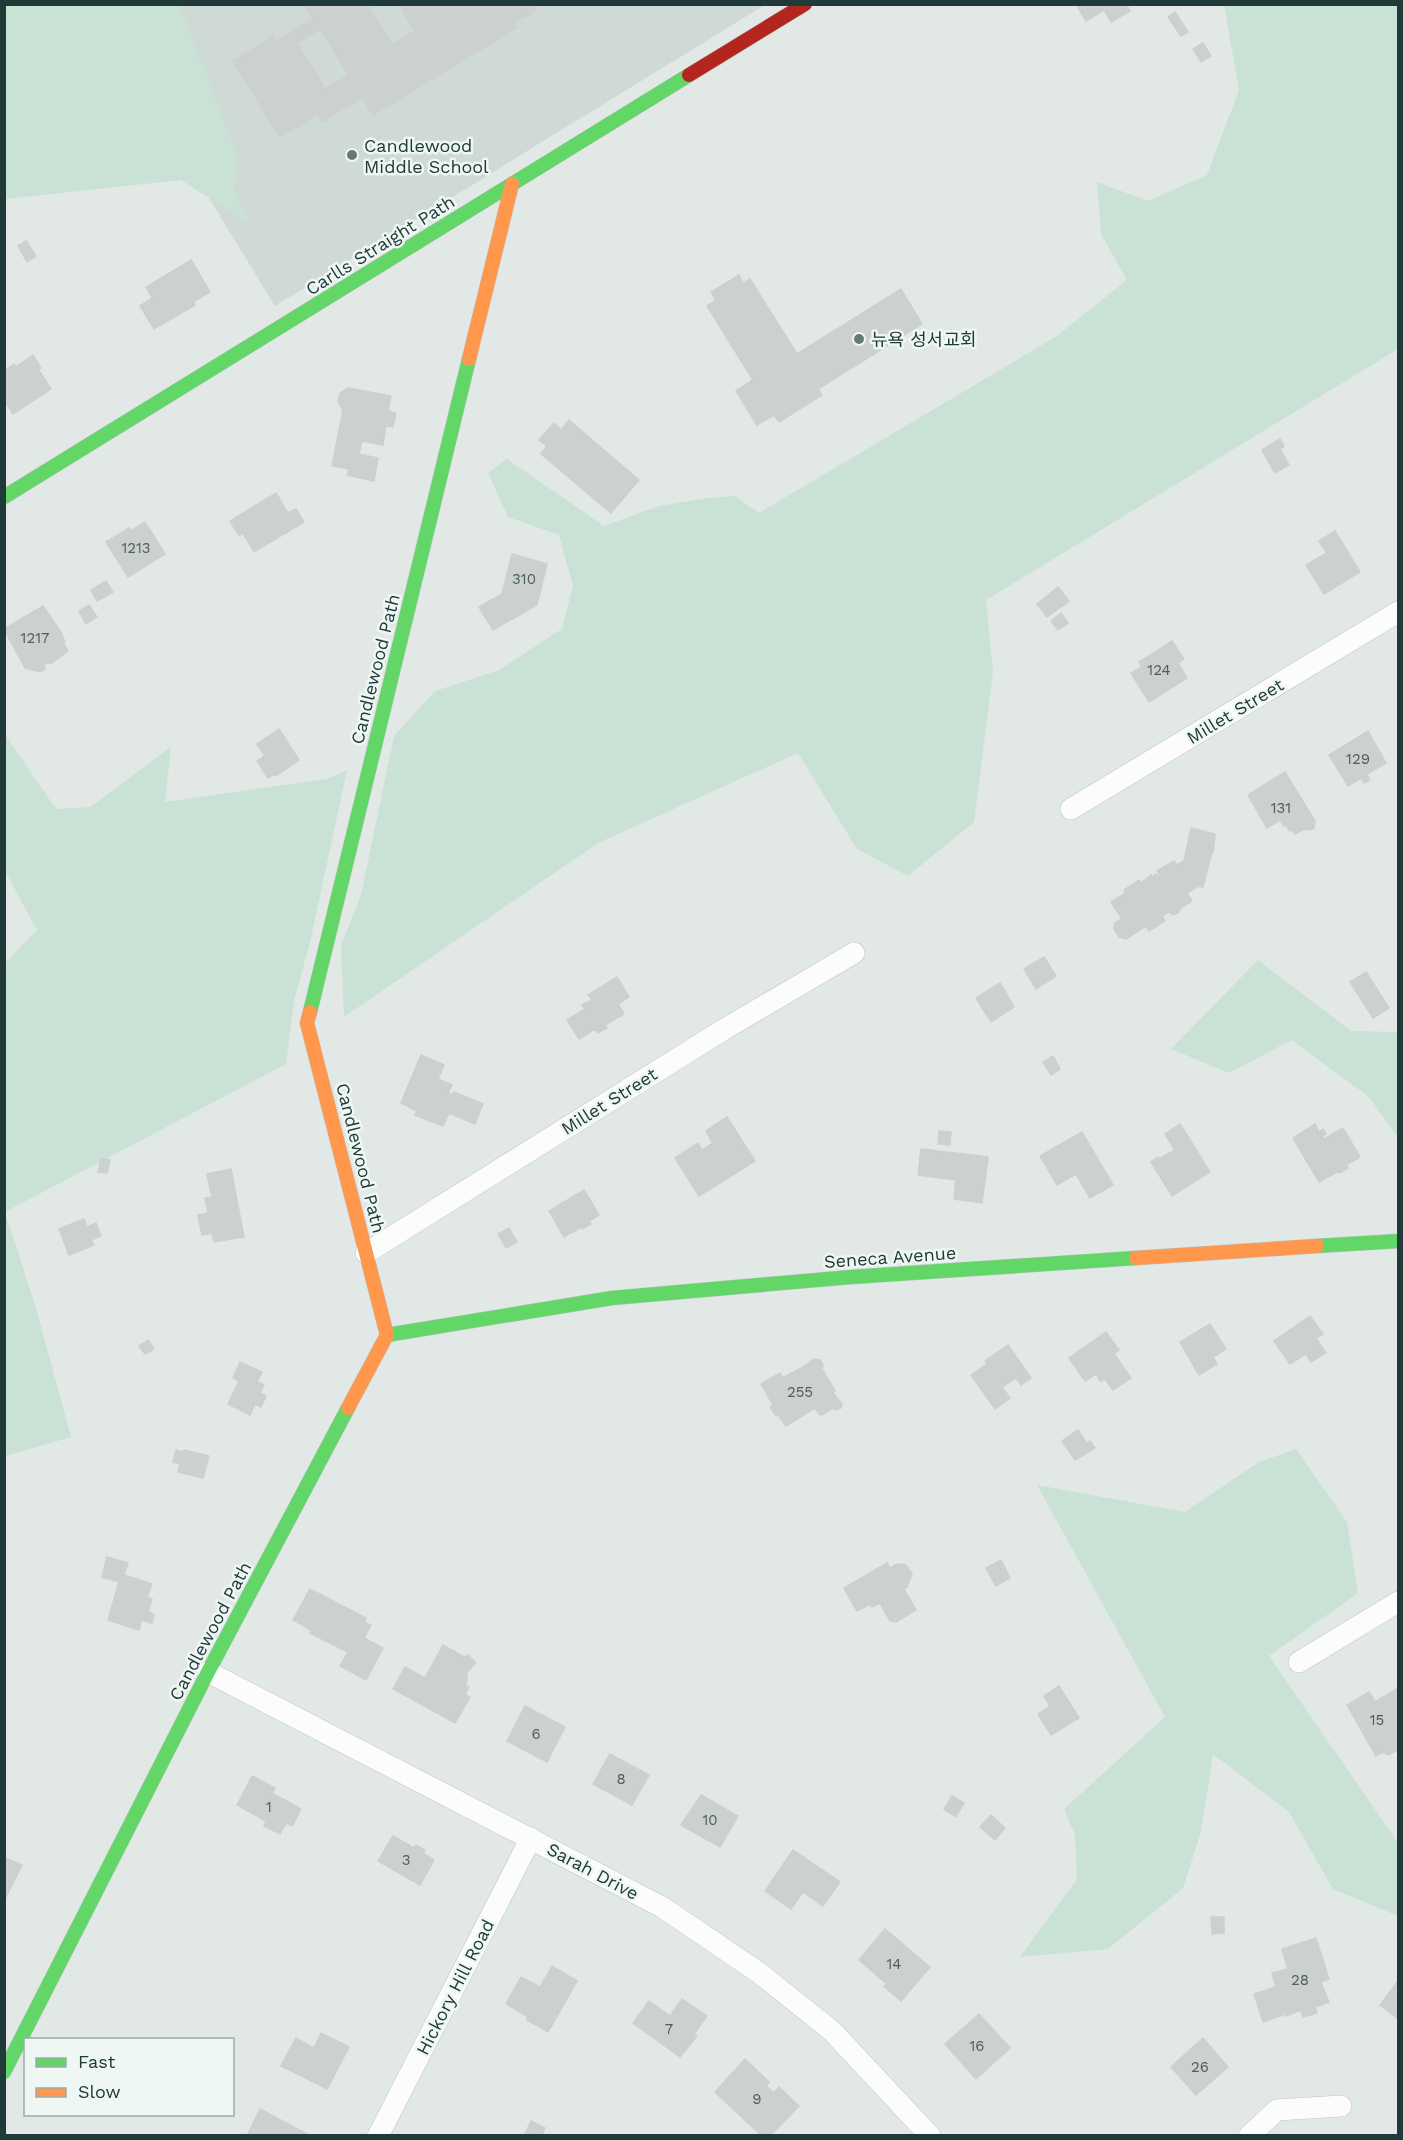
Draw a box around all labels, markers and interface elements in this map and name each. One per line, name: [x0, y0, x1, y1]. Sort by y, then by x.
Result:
place label: Candlewood Middle School: [364, 135, 489, 177]
marker: Candlewood Middle School: [345, 148, 359, 162]
street label: Carlls Straight Path: [302, 191, 458, 299]
place label: 뉴욕 성서교회: [871, 329, 977, 350]
marker: 뉴욕 성서교회: [852, 332, 866, 346]
house number: 1213: [121, 539, 151, 557]
house number: 310: [512, 570, 536, 588]
street label: Candlewood Path: [346, 592, 404, 746]
house number: 1217: [21, 629, 49, 647]
house number: 124: [1147, 661, 1171, 679]
street label: Millet Street: [1183, 674, 1288, 748]
house number: 129: [1346, 750, 1370, 768]
house number: 131: [1271, 799, 1291, 817]
street label: Millet Street: [557, 1063, 661, 1139]
street label: Candlewood Path: [332, 1081, 390, 1235]
street label: Seneca Avenue: [823, 1242, 957, 1272]
house number: 255: [787, 1383, 813, 1401]
street label: Candlewood Path: [165, 1558, 255, 1704]
house number: 15: [1370, 1711, 1384, 1729]
house number: 6: [531, 1725, 541, 1743]
house number: 8: [616, 1770, 626, 1788]
house number: 1: [266, 1798, 272, 1816]
house number: 10: [702, 1811, 718, 1829]
street label: Sarah Drive: [544, 1838, 642, 1904]
house number: 3: [402, 1851, 410, 1869]
street label: Hickory Hill Road: [412, 1916, 498, 2058]
house number: 14: [886, 1955, 902, 1973]
house number: 28: [1291, 1971, 1309, 1989]
house number: 7: [665, 2020, 673, 2038]
house number: 16: [970, 2037, 984, 2055]
legend: [24, 2038, 234, 2116]
text: Fast: [78, 2051, 116, 2072]
house number: 26: [1191, 2058, 1209, 2076]
text: Slow: [78, 2081, 121, 2102]
house number: 9: [752, 2090, 762, 2108]

